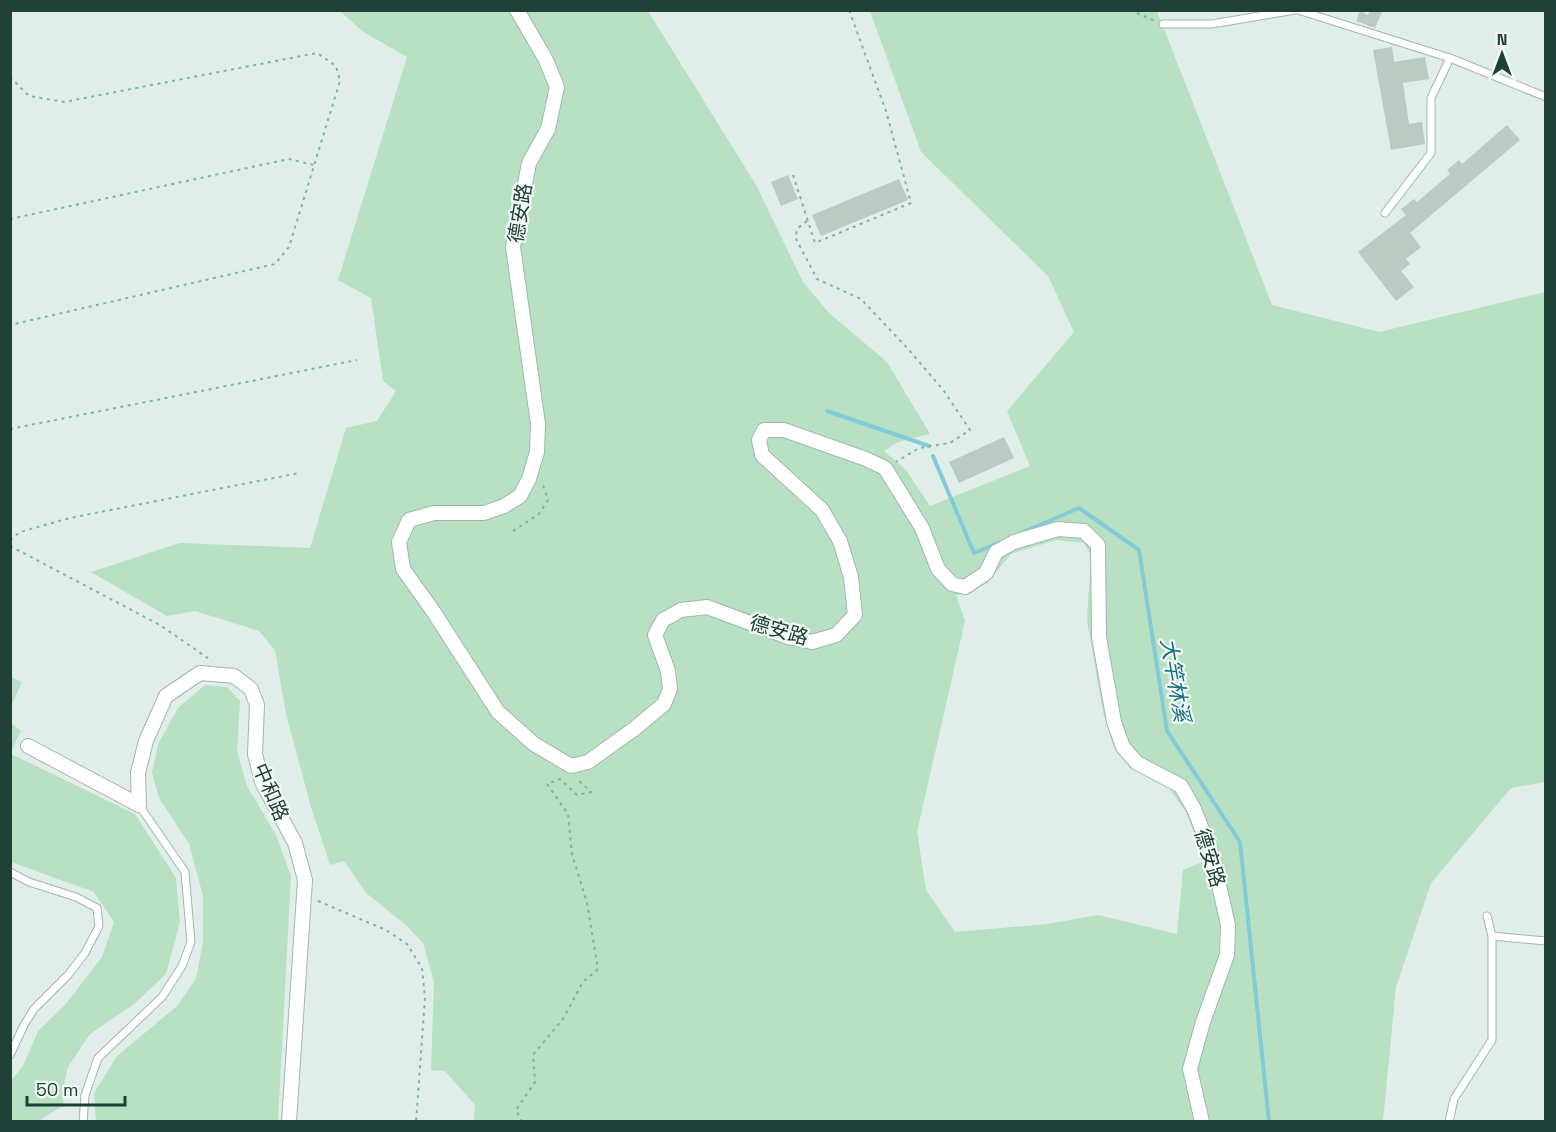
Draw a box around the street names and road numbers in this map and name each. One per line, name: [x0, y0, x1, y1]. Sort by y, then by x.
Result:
street label: 德安路: [502, 181, 538, 245]
street label: 德安路: [747, 609, 811, 651]
street label: 中和路: [247, 759, 295, 825]
street label: 德安路: [1189, 826, 1231, 890]

